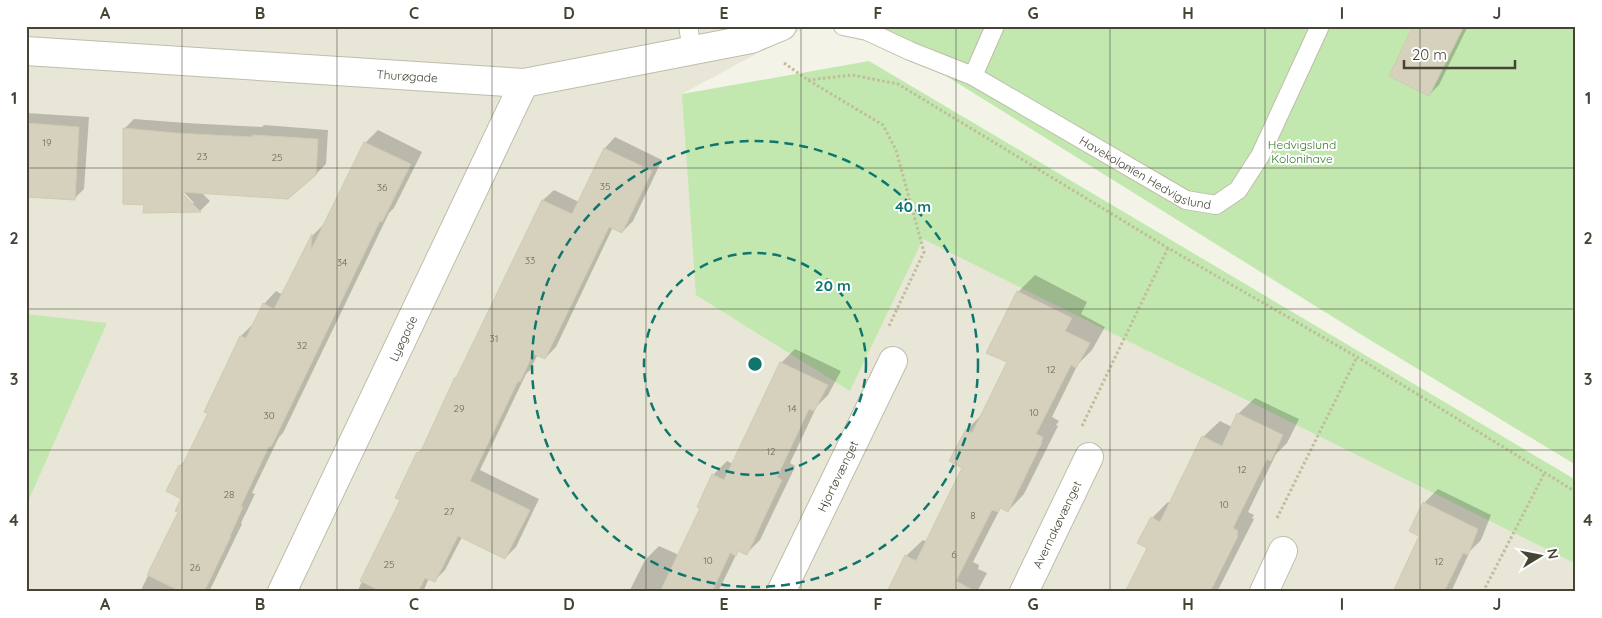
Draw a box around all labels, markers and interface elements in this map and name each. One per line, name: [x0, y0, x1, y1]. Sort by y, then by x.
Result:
text: A: [100, 3, 111, 23]
text: B: [255, 3, 265, 23]
text: C: [409, 3, 419, 23]
text: D: [563, 3, 575, 23]
text: E: [719, 3, 729, 23]
text: F: [874, 3, 883, 23]
text: G: [1027, 3, 1039, 23]
text: H: [1182, 3, 1194, 23]
text: I: [1340, 3, 1344, 23]
text: J: [1493, 3, 1501, 23]
scale bar: [1404, 38, 1516, 70]
text: 20 m: [1412, 45, 1447, 64]
street label: Thurøgade: [376, 66, 439, 85]
text: 1: [11, 88, 17, 108]
text: 1: [1585, 88, 1591, 108]
street label: Havekolonien Hedvigslund: [1077, 132, 1212, 212]
house number: 19: [42, 136, 52, 149]
park label: Hedvigslund Kolonihave: [1268, 137, 1336, 166]
house number: 23: [197, 150, 207, 163]
house number: 25: [272, 151, 283, 164]
house number: 35: [600, 180, 610, 193]
house number: 36: [377, 181, 388, 194]
text: 40 m: [895, 197, 931, 216]
text: 2: [9, 228, 19, 248]
text: 2: [1583, 228, 1593, 248]
house number: 33: [525, 254, 535, 267]
house number: 34: [337, 256, 347, 269]
text: 20 m: [815, 276, 851, 295]
street label: Lyøgade: [385, 313, 420, 364]
house number: 31: [490, 332, 498, 345]
house number: 32: [297, 339, 308, 352]
centre of rings: [746, 355, 764, 373]
house number: 12: [1046, 363, 1056, 376]
text: 3: [10, 369, 18, 389]
text: 3: [1584, 369, 1592, 389]
house number: 29: [453, 402, 465, 415]
house number: 14: [788, 402, 796, 415]
house number: 10: [1029, 406, 1039, 419]
house number: 30: [263, 409, 275, 422]
street label: Hjortøvænget: [814, 438, 861, 514]
house number: 12: [766, 445, 776, 458]
house number: 12: [1237, 463, 1247, 476]
street label: Avernakøvænget: [1029, 478, 1084, 571]
house number: 28: [224, 488, 234, 501]
house number: 10: [1219, 498, 1229, 511]
house number: 27: [444, 505, 454, 518]
house number: 8: [970, 509, 976, 522]
text: 4: [9, 510, 19, 530]
text: 4: [1583, 510, 1593, 530]
north arrow: [1514, 530, 1564, 580]
text: N: [1543, 547, 1563, 560]
house number: 6: [951, 548, 957, 561]
house number: 10: [703, 554, 713, 567]
house number: 12: [1434, 555, 1444, 568]
house number: 25: [384, 558, 395, 571]
house number: 26: [190, 561, 201, 574]
text: A: [100, 594, 111, 614]
text: B: [255, 594, 265, 614]
text: C: [409, 594, 419, 614]
text: D: [563, 594, 575, 614]
text: E: [719, 594, 729, 614]
text: F: [874, 594, 883, 614]
text: G: [1027, 594, 1039, 614]
text: H: [1182, 594, 1194, 614]
text: I: [1340, 594, 1344, 614]
text: J: [1493, 594, 1501, 614]

